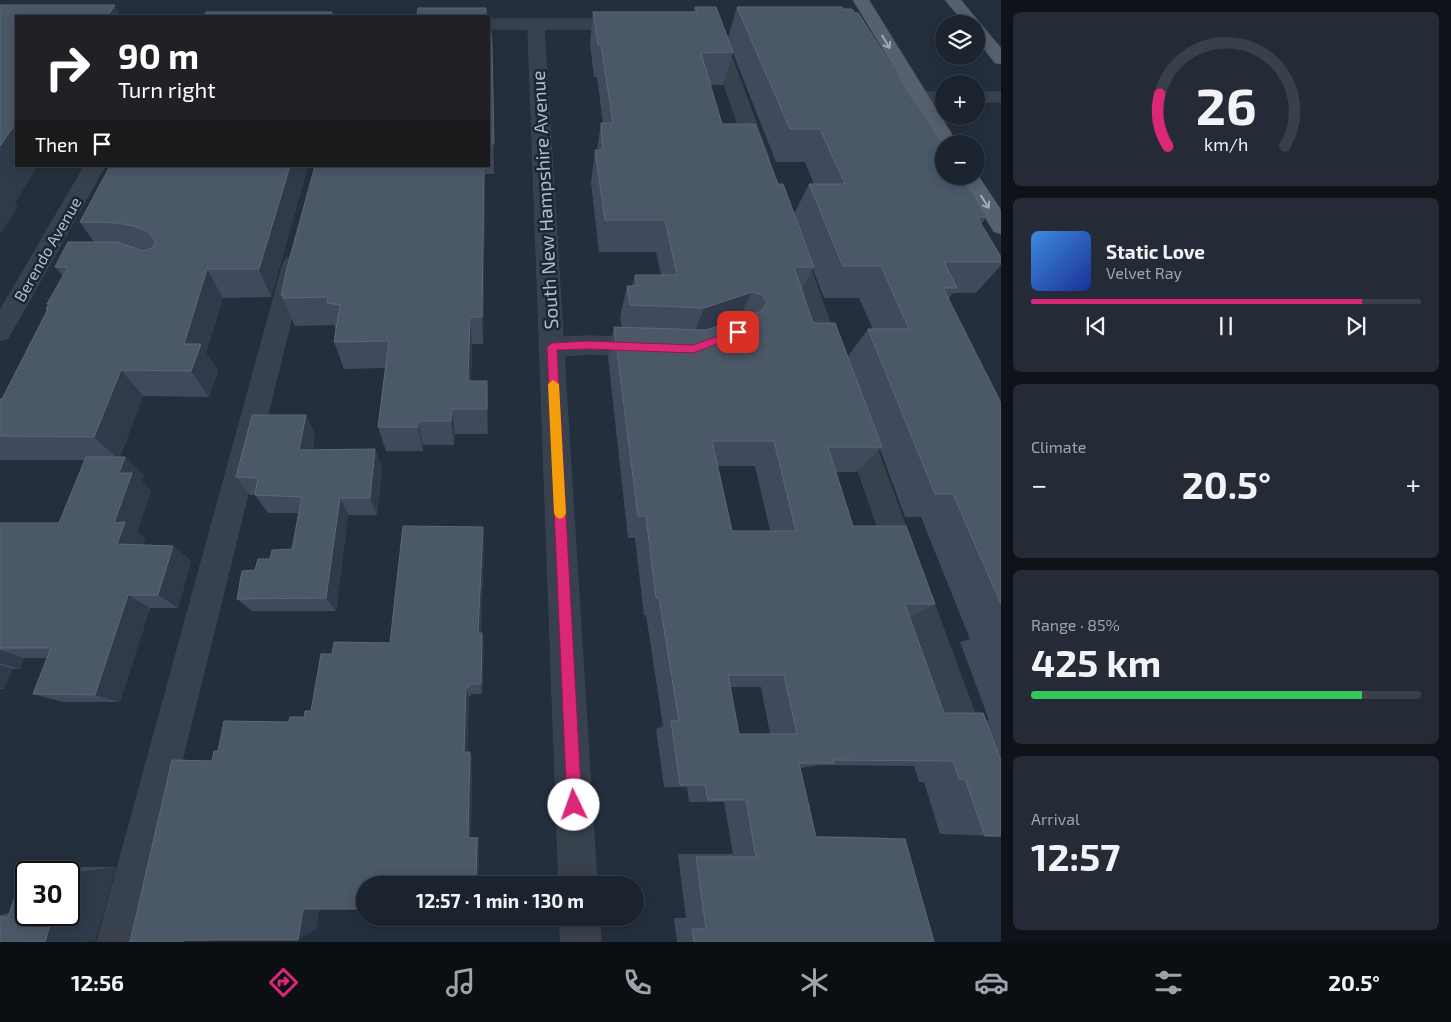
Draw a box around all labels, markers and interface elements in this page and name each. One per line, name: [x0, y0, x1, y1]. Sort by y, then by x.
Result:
map controls: [935, 15, 985, 185]
button: layers: [935, 15, 985, 65]
text: 90 m: [118, 34, 199, 76]
one-way arrow: [882, 34, 892, 48]
icon: right: [35, 35, 100, 100]
street label: South New Hampshire Avenue: [526, 70, 562, 330]
text: 26: [1196, 73, 1256, 135]
button: +: [935, 75, 985, 125]
text: Turn right: [118, 76, 216, 102]
icon: arrive: [88, 130, 116, 158]
text: Then: [35, 133, 78, 156]
text: km/h: [1204, 133, 1248, 155]
button: −: [935, 135, 985, 185]
street label: Berendo Avenue: [9, 193, 85, 305]
one-way arrow: [980, 194, 990, 208]
text: Static Love: [1106, 240, 1205, 263]
text: Velvet Ray: [1106, 263, 1182, 282]
pin: [717, 311, 759, 353]
icon: previous: [1082, 312, 1110, 340]
icon: pause: [1212, 312, 1240, 340]
icon: next: [1342, 312, 1370, 340]
icon: arrive: [724, 318, 752, 346]
text: Climate: [1031, 437, 1086, 456]
text: 20.5°: [1182, 461, 1271, 507]
text: −: [1031, 467, 1047, 501]
text: +: [1406, 467, 1421, 501]
text: Range · 85%: [1031, 615, 1120, 634]
text: 425 km: [1031, 639, 1161, 685]
position arrow: [547, 778, 599, 830]
text: Arrival: [1031, 809, 1080, 828]
text: 12:57: [1031, 833, 1120, 879]
speed limit sign: 30: [15, 861, 80, 926]
text: 12:57 · 1 min · 130 m: [416, 889, 584, 912]
icon: directions: [266, 965, 301, 1000]
icon: music: [443, 965, 478, 1000]
icon: phone: [620, 965, 655, 1000]
icon: climate: [797, 965, 832, 1000]
icon: car: [974, 965, 1009, 1000]
icon: filters: [1151, 965, 1186, 1000]
text: 12:56: [71, 969, 124, 995]
text: 20.5°: [1328, 969, 1380, 995]

